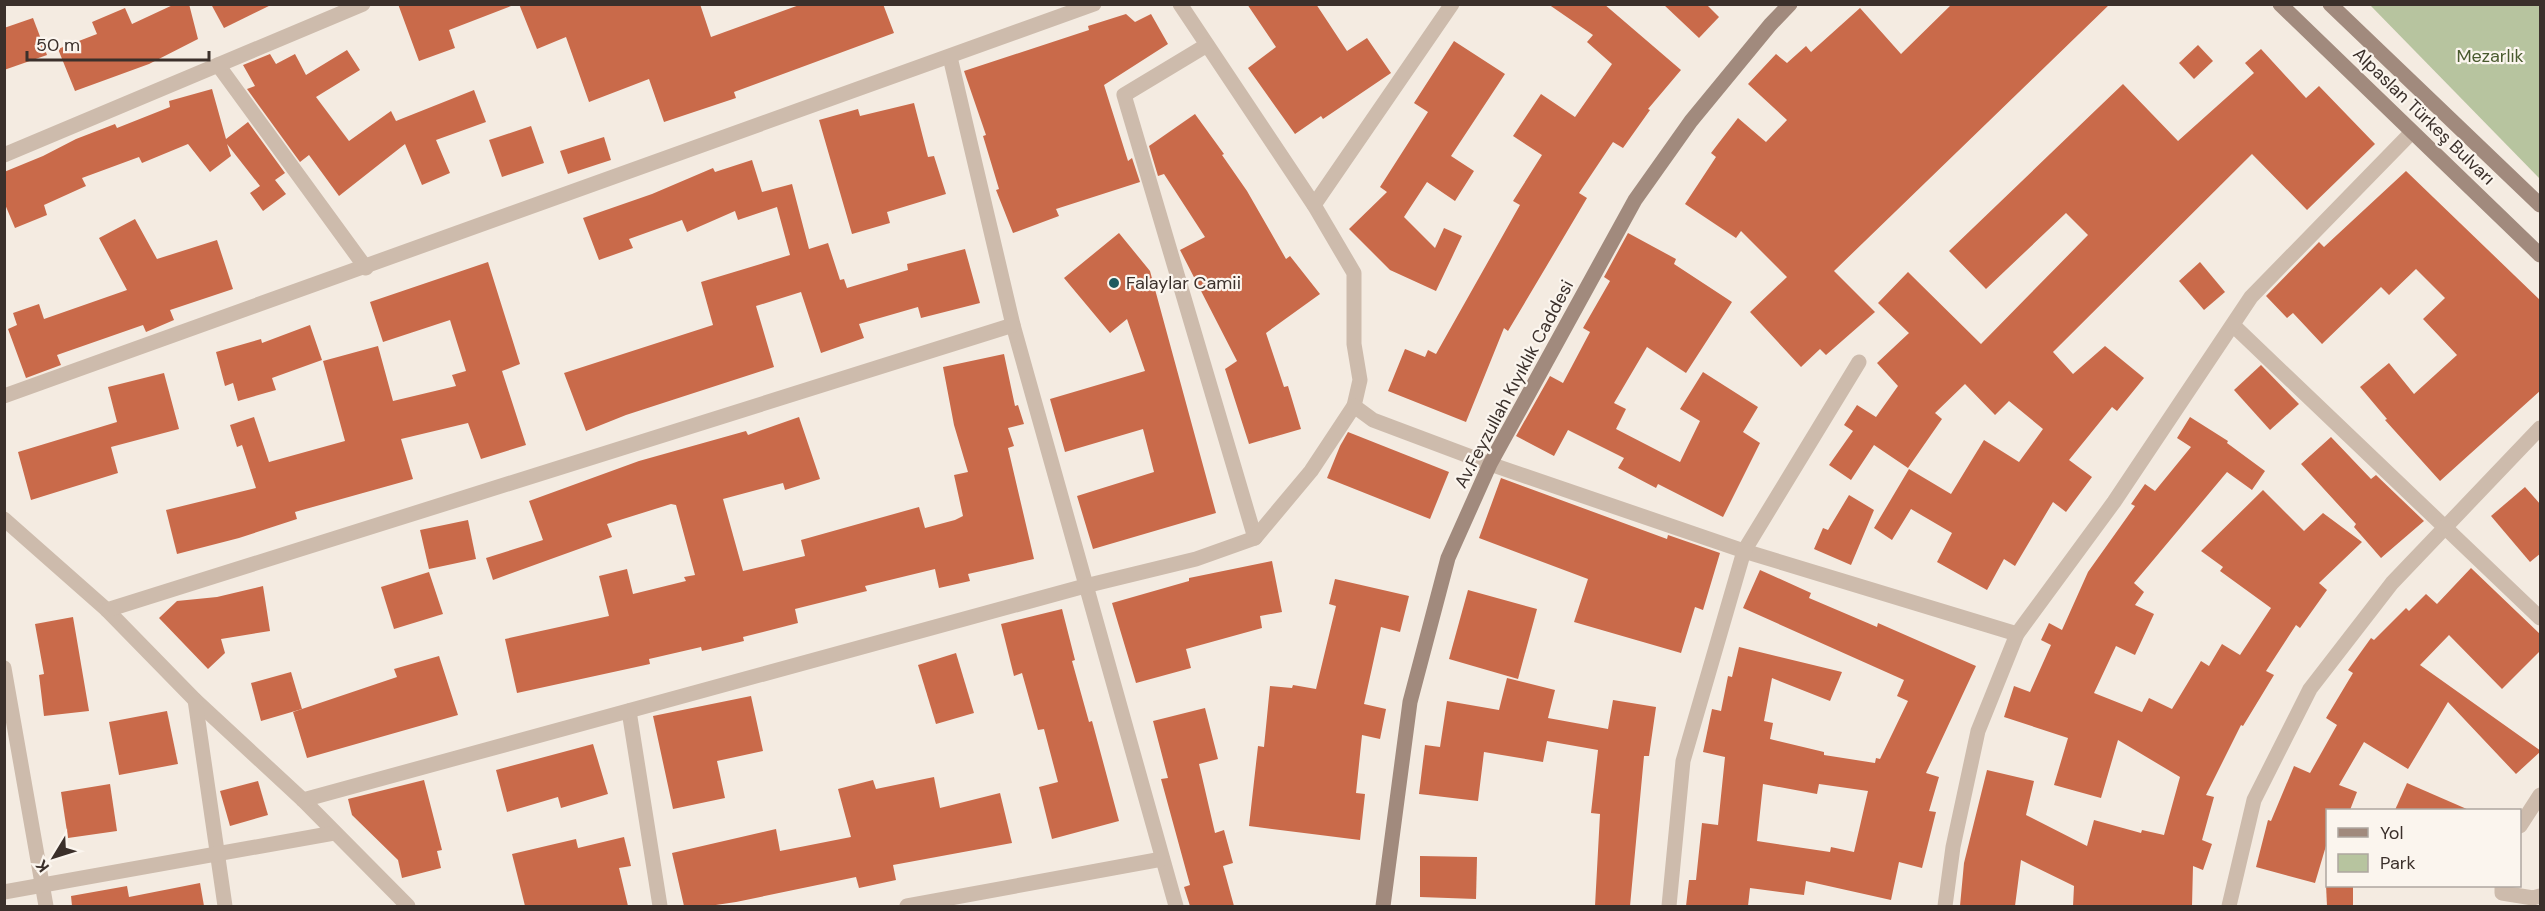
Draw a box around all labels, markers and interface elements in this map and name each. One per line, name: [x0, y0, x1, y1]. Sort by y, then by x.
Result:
scale bar: [27, 24, 208, 62]
text: 50 m: [36, 33, 80, 57]
street label: Alpaslan Türkeş Bulvarı: [2348, 42, 2500, 190]
park label: Mezarlık: [2456, 44, 2524, 68]
place label: Falaylar Camii: [1126, 271, 1241, 295]
marker: Falaylar Camii: [1107, 276, 1121, 290]
street label: Av.Feyzullah Kıyıklık Caddesi: [1449, 276, 1579, 492]
legend: [2326, 809, 2521, 887]
text: Yol: [2380, 821, 2404, 845]
north arrow: [24, 827, 84, 887]
text: Park: [2380, 851, 2416, 875]
text: K: [31, 855, 54, 877]

